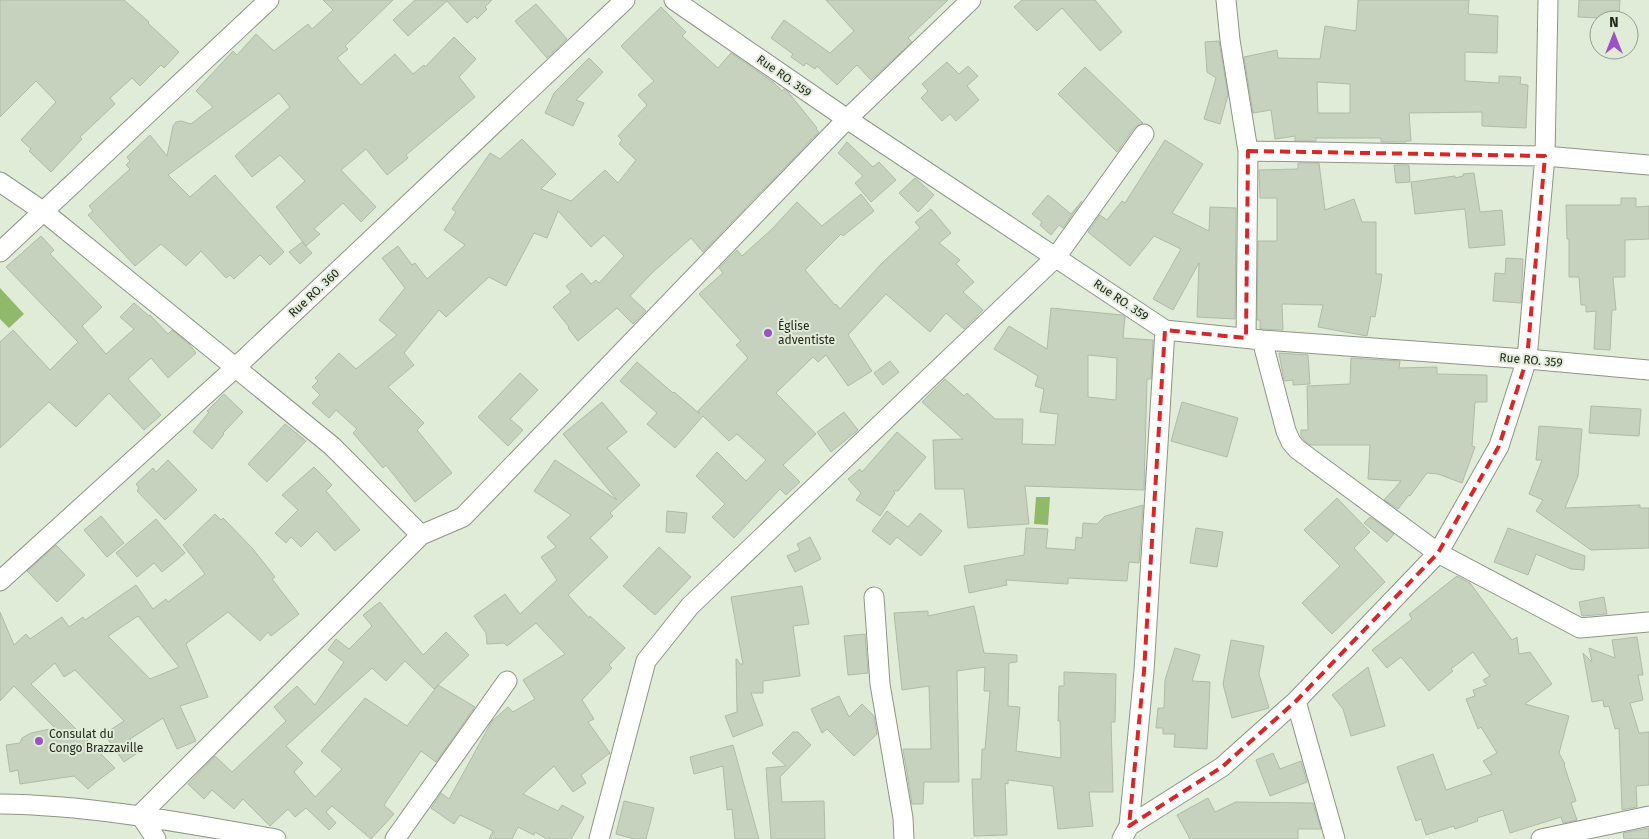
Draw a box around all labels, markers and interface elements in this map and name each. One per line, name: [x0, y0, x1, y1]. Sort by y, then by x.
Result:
north arrow: [1589, 10, 1639, 60]
text: N: [1609, 14, 1619, 31]
street label: Rue RO. 359: [754, 52, 814, 100]
street label: Rue RO. 360: [286, 266, 343, 320]
street label: Rue RO. 359: [1091, 276, 1151, 324]
place label: Église adventiste: [778, 318, 835, 347]
marker: Église adventiste: [762, 327, 774, 339]
street label: Rue RO. 359: [1499, 350, 1563, 370]
place label: Consulat du Congo Brazzaville: [49, 727, 143, 755]
marker: Consulat du Congo Brazzaville: [33, 735, 45, 747]

